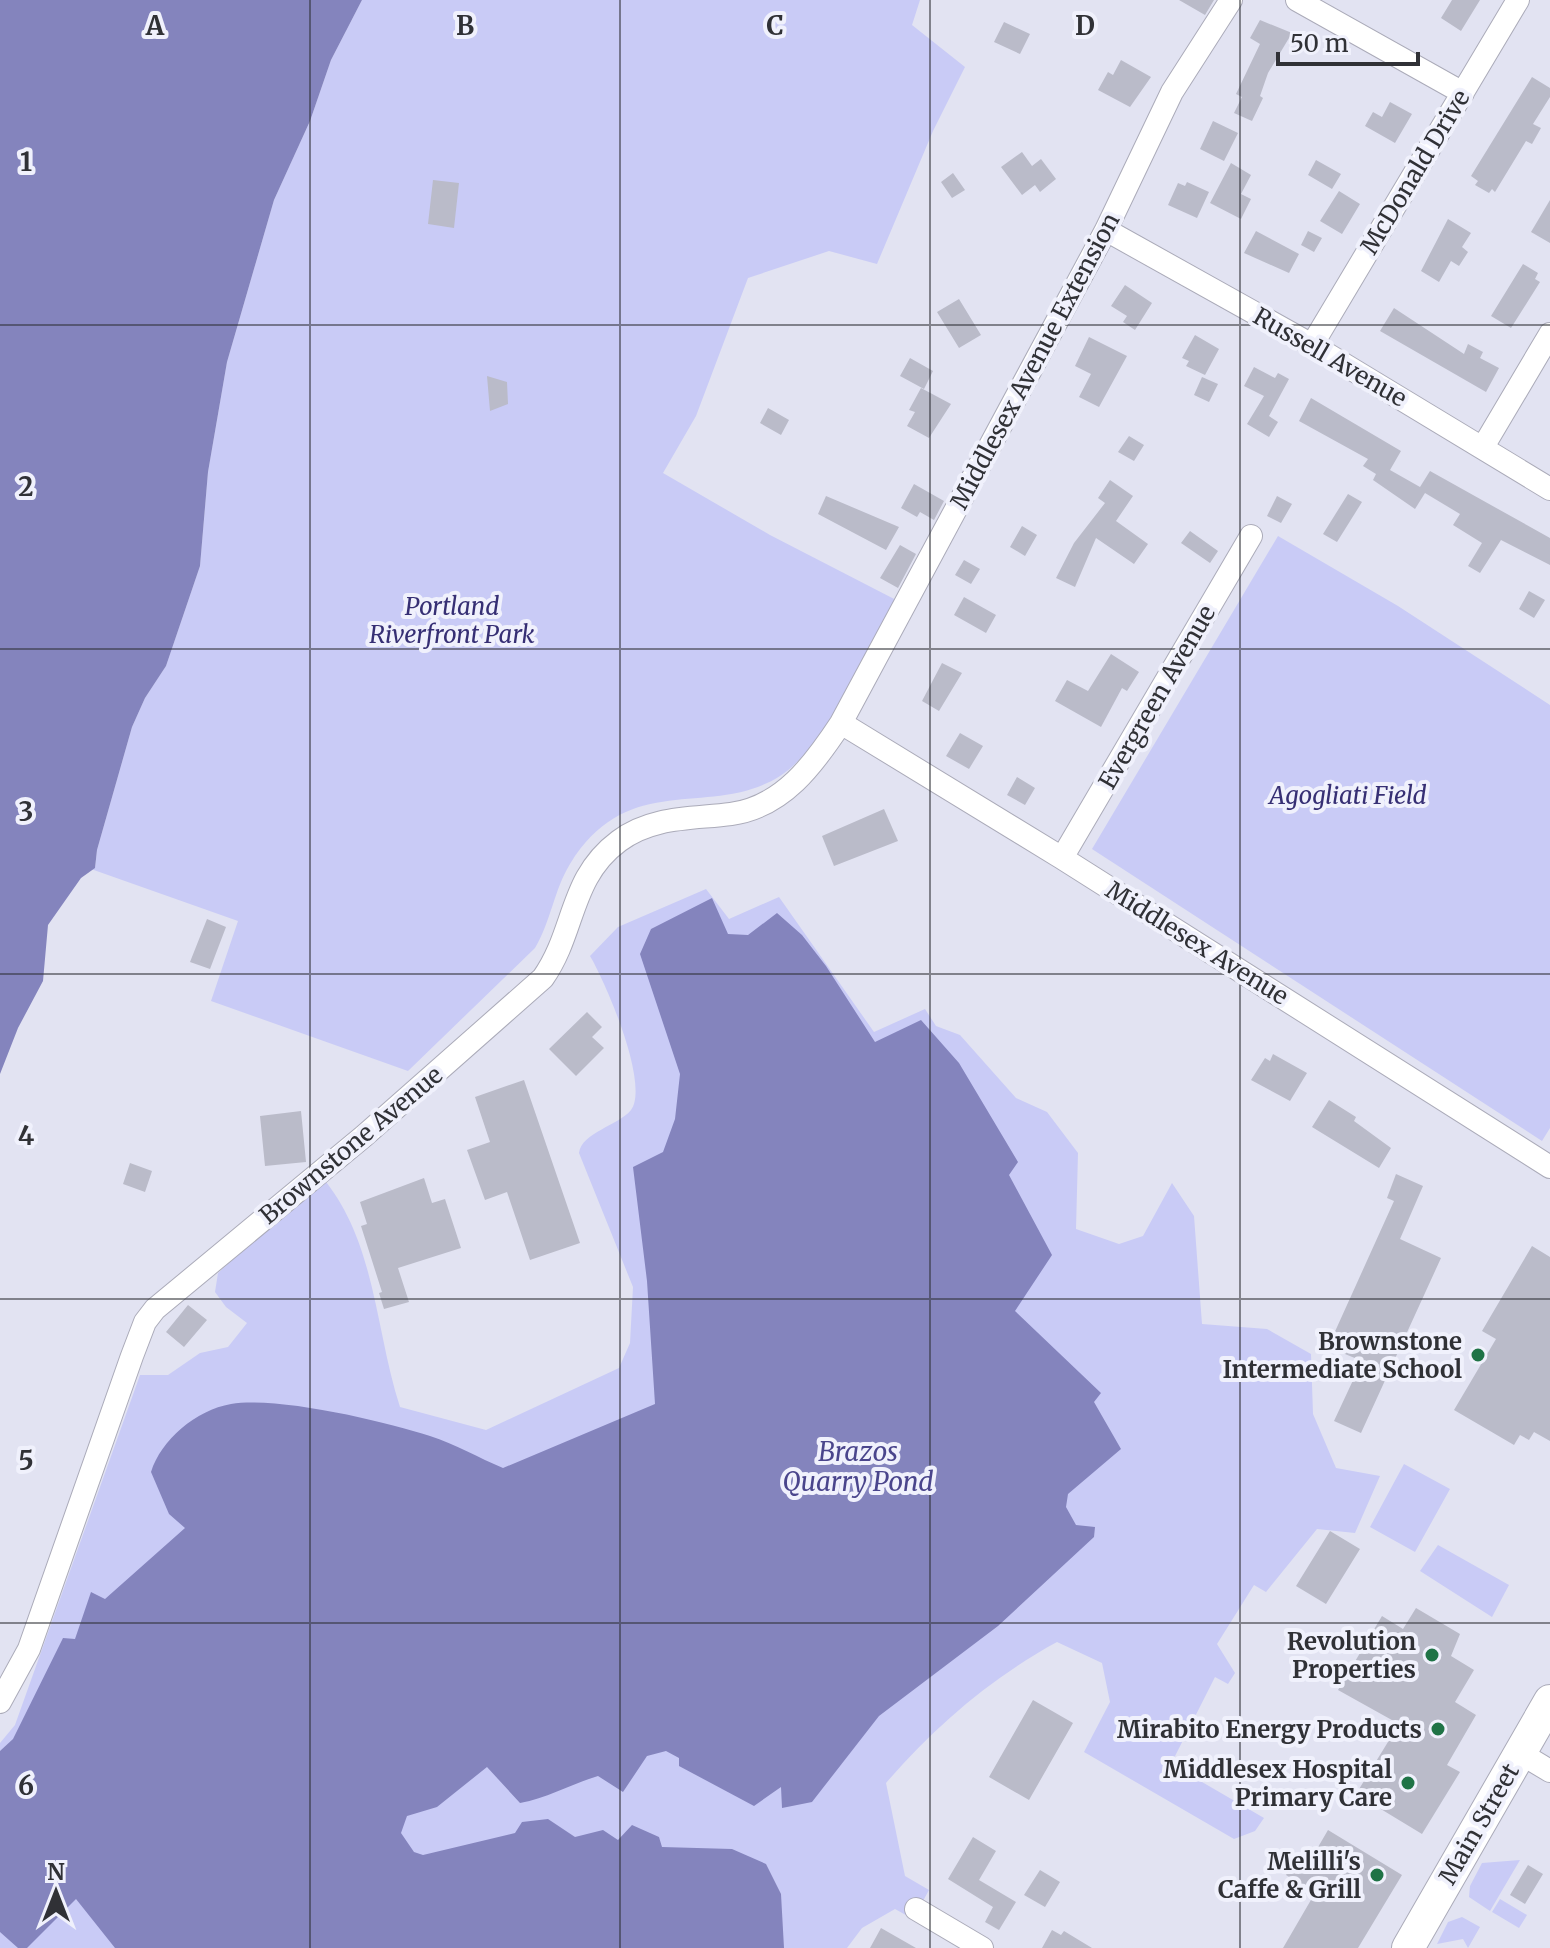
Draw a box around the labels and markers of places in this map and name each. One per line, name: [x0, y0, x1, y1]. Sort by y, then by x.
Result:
place label: Brownstone Intermediate School: [1222, 1326, 1462, 1385]
marker: Brownstone Intermediate School: [1469, 1346, 1487, 1364]
place label: Revolution Properties: [1287, 1626, 1416, 1685]
marker: Revolution Properties: [1423, 1646, 1441, 1664]
place label: Mirabito Energy Products: [1117, 1714, 1422, 1745]
marker: Mirabito Energy Products: [1429, 1720, 1447, 1738]
place label: Middlesex Hospital Primary Care: [1163, 1754, 1392, 1813]
marker: Middlesex Hospital Primary Care: [1399, 1774, 1417, 1792]
place label: Melilli's Caffe & Grill: [1218, 1846, 1361, 1905]
marker: Melilli's Caffe & Grill: [1368, 1866, 1386, 1884]

